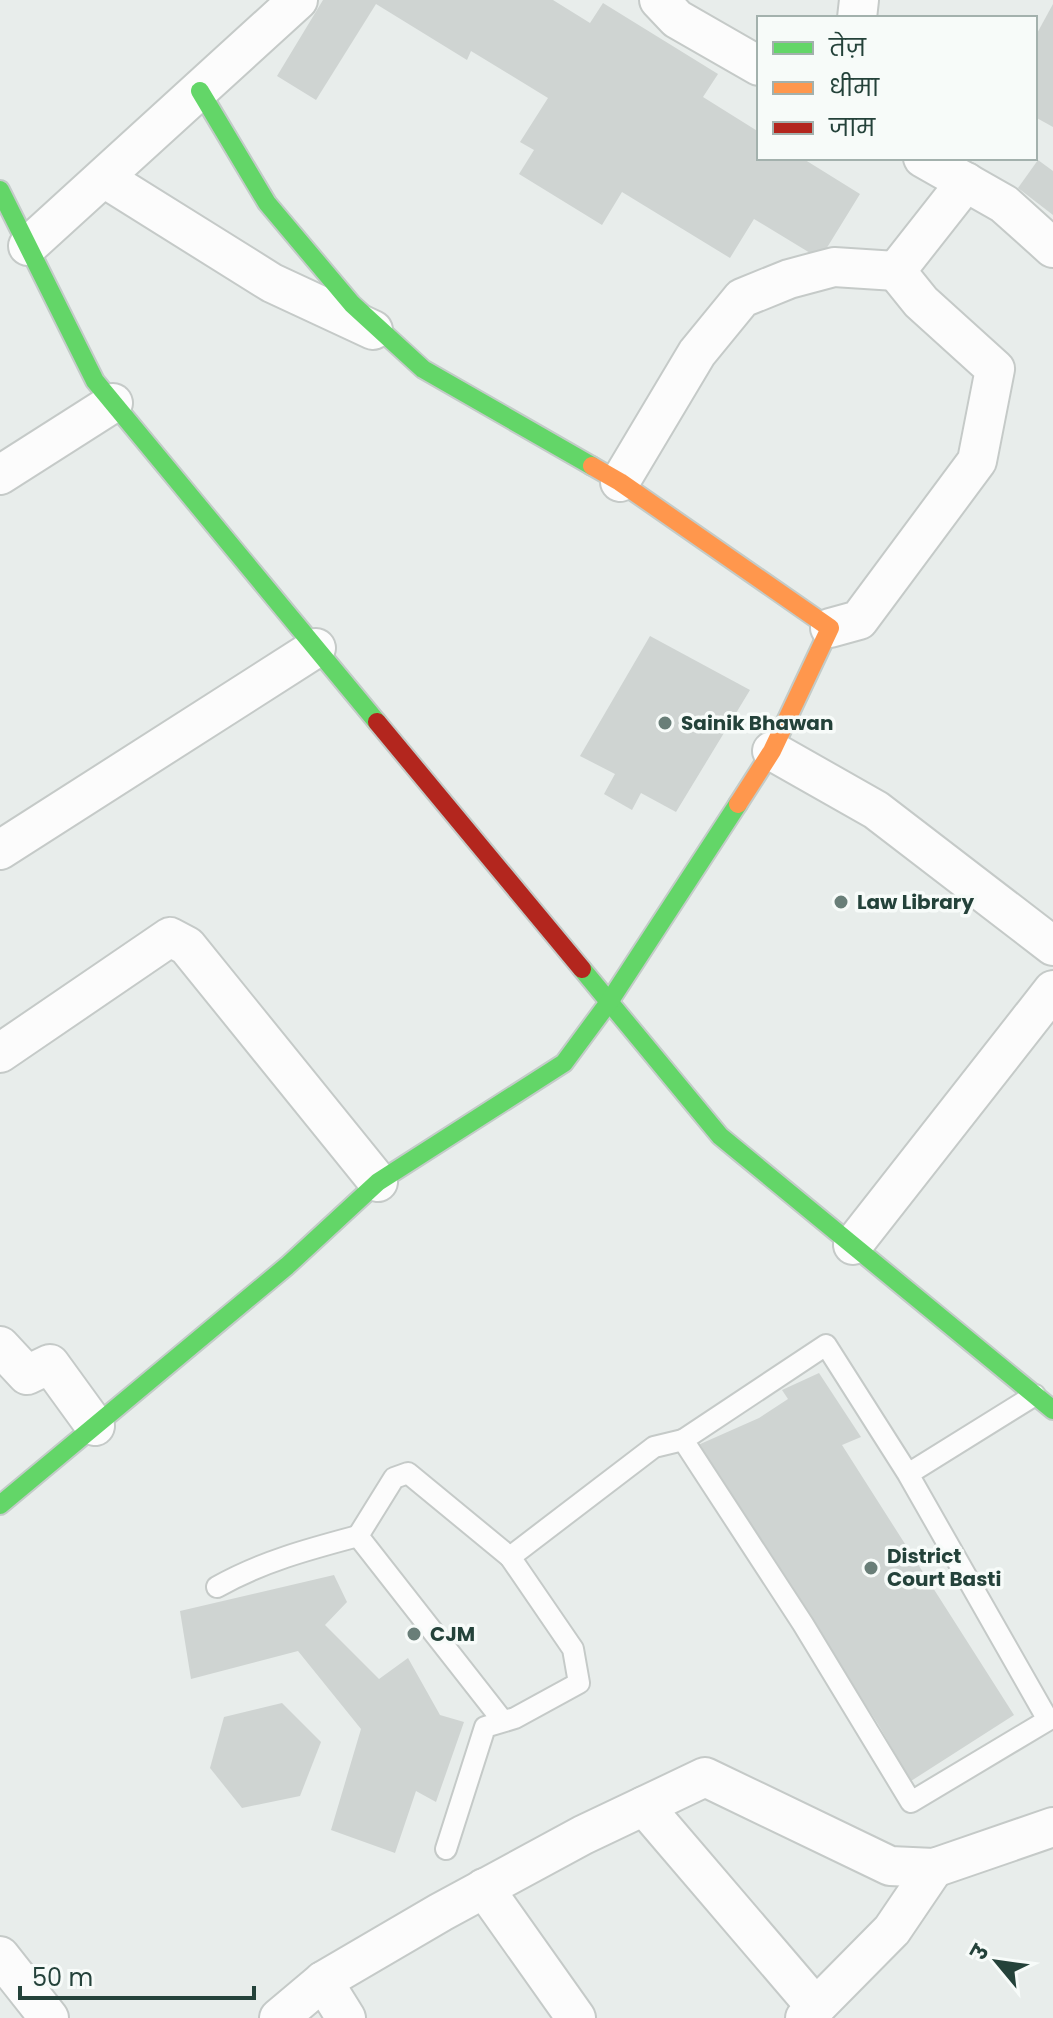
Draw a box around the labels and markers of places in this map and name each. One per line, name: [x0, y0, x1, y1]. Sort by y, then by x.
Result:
place label: Sainik Bhawan: [681, 709, 833, 737]
marker: Sainik Bhawan: [656, 714, 674, 732]
place label: Law Library: [857, 888, 974, 916]
marker: Law Library: [832, 893, 850, 911]
place label: District Court Basti: [887, 1542, 1001, 1593]
marker: District Court Basti: [862, 1559, 880, 1577]
place label: CJM: [430, 1620, 475, 1648]
marker: CJM: [405, 1625, 423, 1643]

